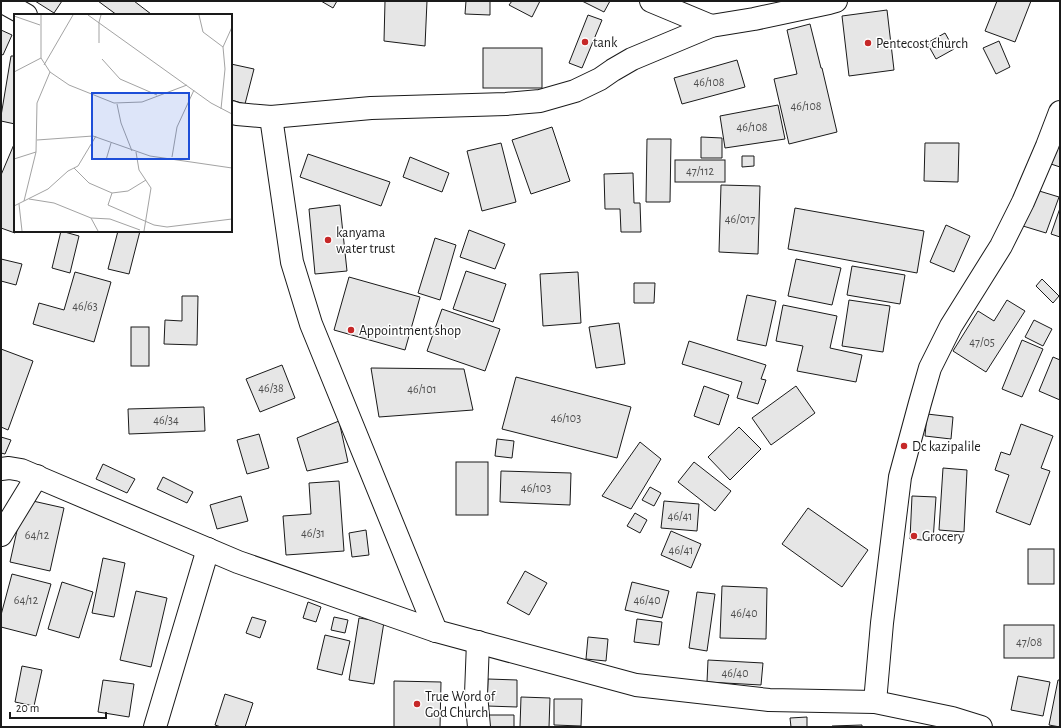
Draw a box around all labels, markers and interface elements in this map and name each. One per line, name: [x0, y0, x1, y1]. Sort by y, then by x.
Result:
inset map: [14, 14, 232, 232]
place label: tank: [593, 36, 618, 50]
marker: tank: [580, 37, 590, 47]
place label: Pentecost church: [876, 37, 968, 51]
marker: Pentecost church: [863, 38, 873, 48]
house number: 46/108: [693, 76, 725, 88]
house number: 46/108: [790, 100, 822, 112]
house number: 46/108: [736, 121, 768, 133]
house number: 47/112: [686, 165, 715, 177]
house number: 46/017: [725, 213, 755, 225]
place label: kanyama water trust: [336, 226, 396, 256]
marker: kanyama water trust: [323, 235, 333, 245]
house number: 46/63: [72, 300, 98, 312]
place label: Appointment shop: [359, 324, 461, 338]
marker: Appointment shop: [346, 325, 356, 335]
house number: 47/05: [969, 336, 995, 348]
house number: 46/38: [258, 382, 284, 394]
house number: 46/101: [407, 383, 437, 395]
house number: 46/103: [551, 412, 581, 424]
house number: 46/34: [153, 414, 179, 426]
place label: Dc kazipalile: [912, 440, 981, 454]
marker: Dc kazipalile: [899, 441, 909, 451]
house number: 46/103: [521, 482, 551, 494]
house number: 46/41: [668, 510, 692, 522]
house number: 46/31: [301, 527, 325, 539]
house number: 64/12: [25, 529, 50, 541]
place label: Grocery: [922, 530, 964, 544]
marker: Grocery: [909, 531, 919, 541]
house number: 46/41: [669, 544, 693, 556]
house number: 64/12: [14, 594, 39, 606]
house number: 46/40: [634, 594, 660, 606]
house number: 46/40: [731, 607, 757, 619]
house number: 47/08: [1016, 636, 1042, 648]
house number: 46/40: [722, 667, 748, 679]
place label: True Word of God Church: [425, 690, 496, 720]
scale bar: [10, 694, 106, 720]
marker: True Word of God Church: [412, 699, 422, 709]
text: 20 m: [16, 702, 39, 714]

